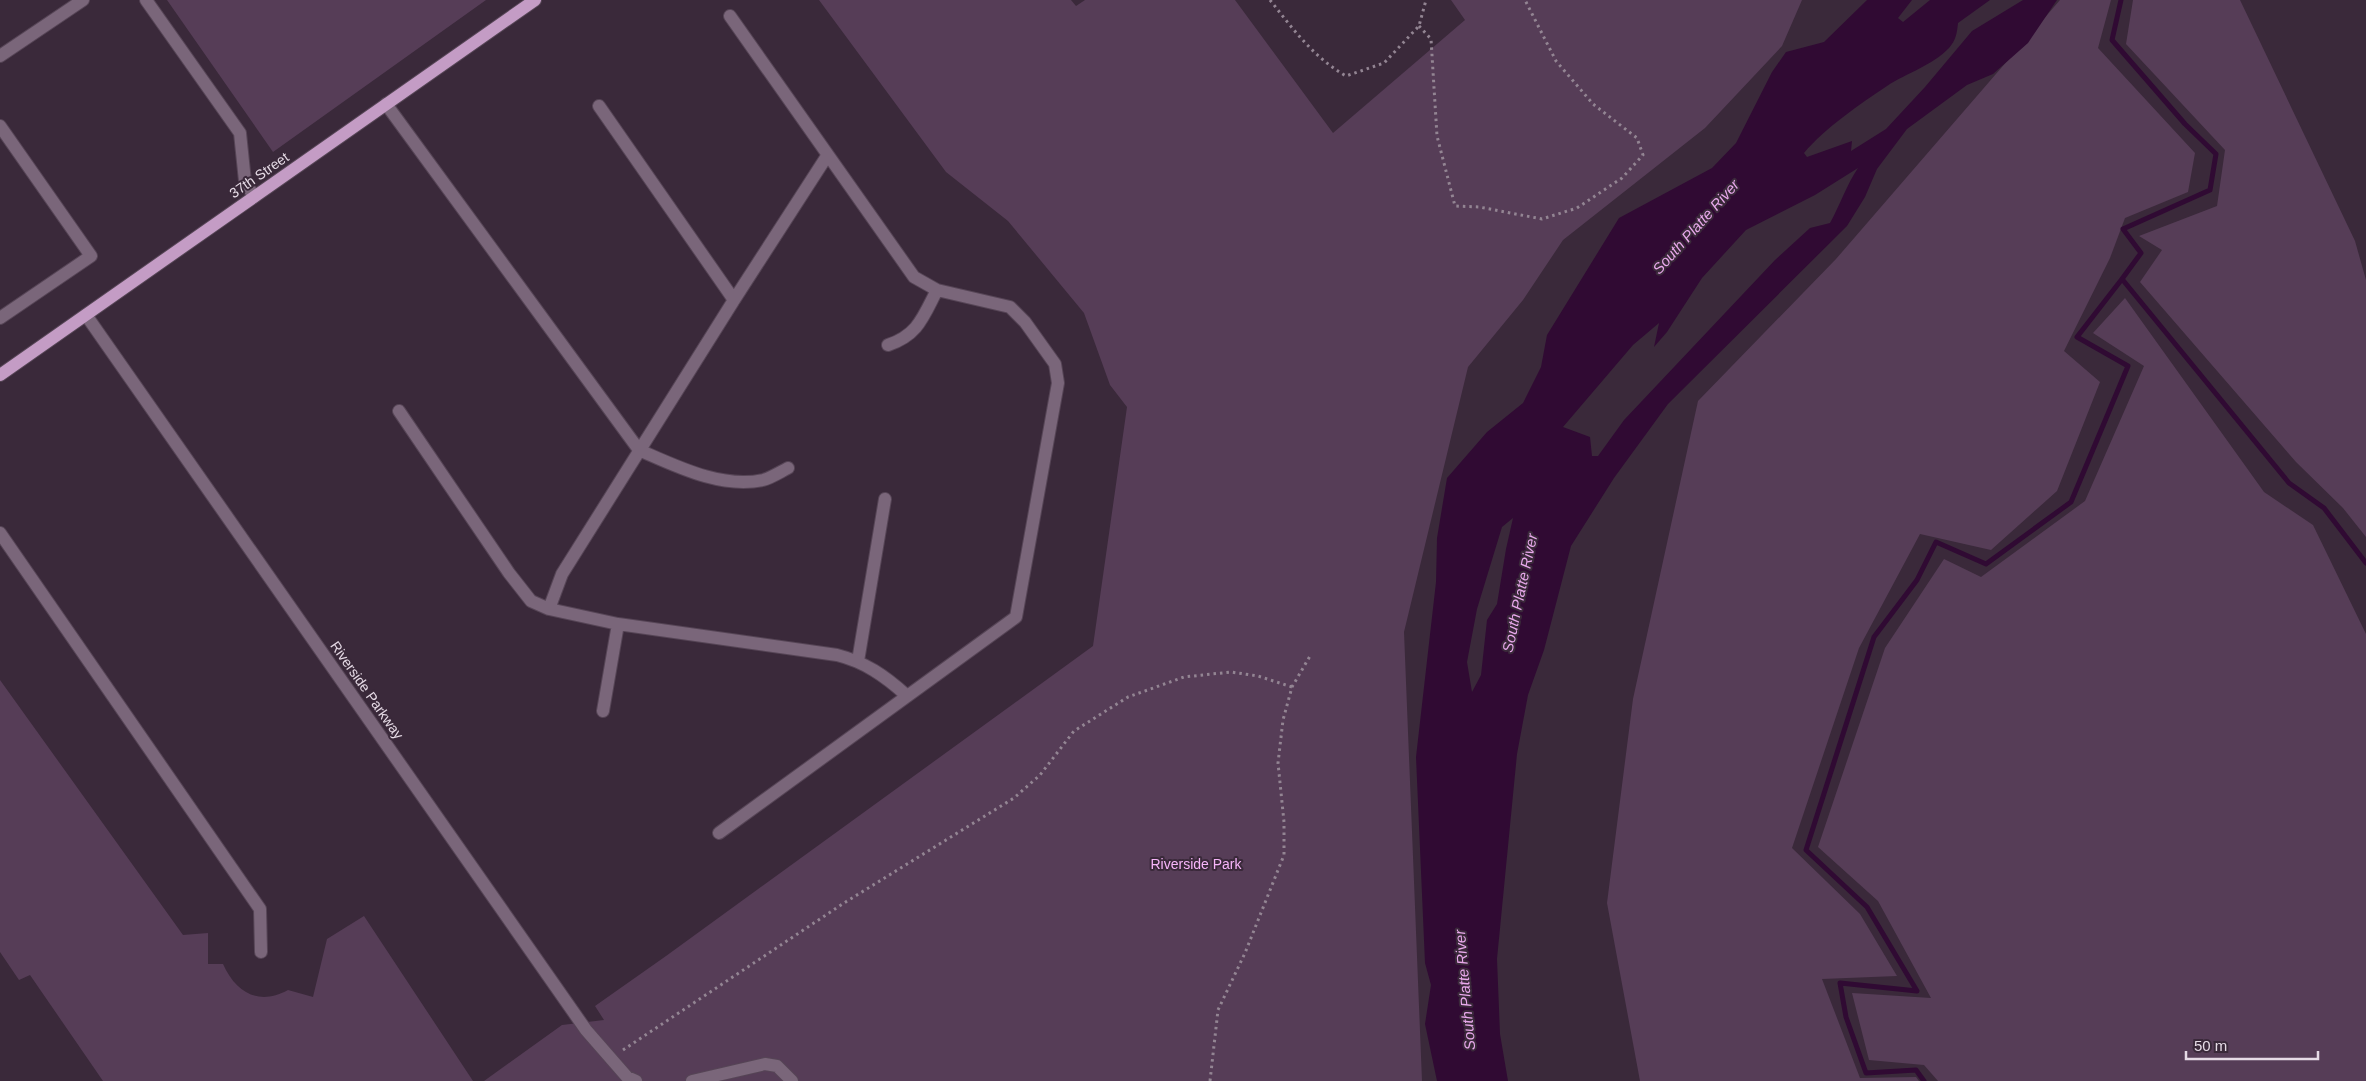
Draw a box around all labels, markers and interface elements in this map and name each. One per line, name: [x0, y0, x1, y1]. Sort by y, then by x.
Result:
street label: 37th Street: [226, 149, 292, 201]
water label: South Platte River: [1649, 175, 1743, 277]
water label: South Platte River: [1499, 531, 1541, 654]
street label: Riverside Parkway: [327, 638, 407, 742]
park label: Riverside Park: [1150, 856, 1243, 872]
water label: South Platte River: [1451, 928, 1478, 1051]
scale bar: [2186, 1028, 2318, 1060]
text: 50 m: [2194, 1037, 2227, 1054]

